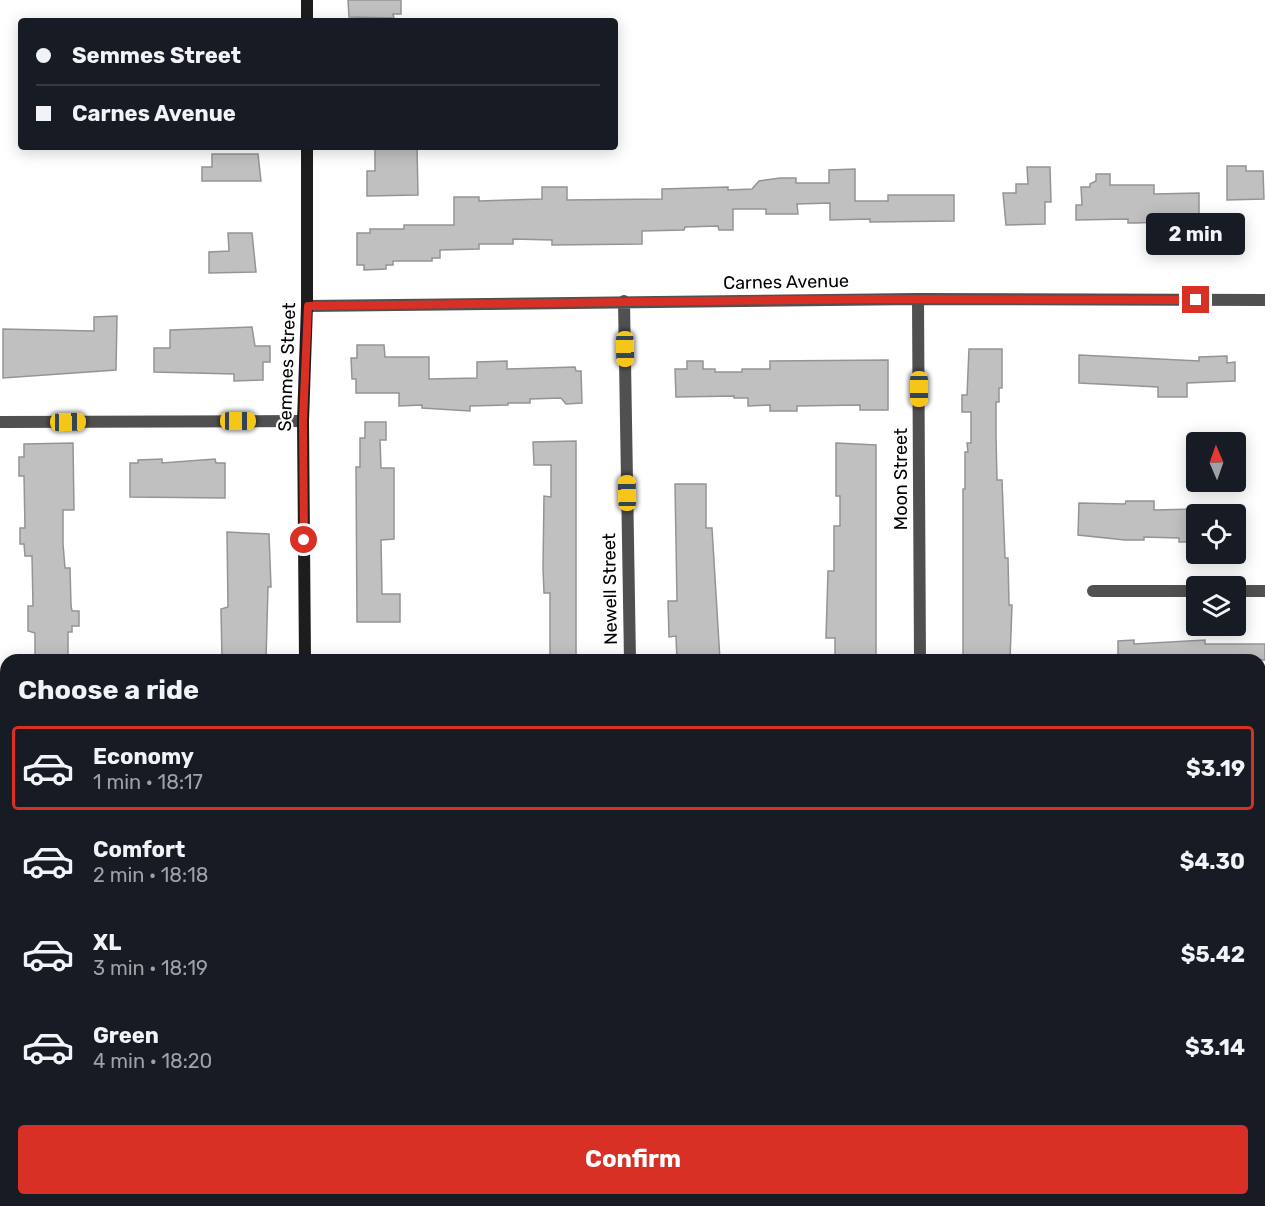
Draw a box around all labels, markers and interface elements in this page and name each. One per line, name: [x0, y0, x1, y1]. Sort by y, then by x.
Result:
text: Semmes Street: [72, 42, 241, 69]
text: Carnes Avenue: [72, 100, 236, 127]
callout: 2 min: [1146, 213, 1246, 255]
text: 2 min: [1168, 222, 1223, 246]
street label: Carnes Avenue: [723, 270, 849, 294]
route end: [1182, 286, 1209, 313]
street label: Semmes Street: [274, 302, 300, 432]
car: [616, 331, 634, 367]
car: [910, 371, 928, 407]
car: [220, 412, 256, 430]
car: [50, 413, 86, 431]
street label: Moon Street: [890, 428, 912, 530]
north arrow: [1186, 432, 1246, 492]
map controls: [1186, 432, 1246, 636]
car: [618, 475, 636, 511]
button: locate: [1186, 504, 1246, 564]
route start: [290, 526, 317, 553]
street label: Newell Street: [598, 533, 622, 645]
button: layers: [1186, 576, 1246, 636]
text: Choose a ride: [18, 674, 199, 706]
icon: car: [21, 741, 75, 795]
text: Economy: [93, 743, 194, 770]
text: $3.19: [1186, 755, 1245, 782]
text: 1 min · 18:17: [93, 770, 203, 794]
icon: car: [21, 834, 75, 888]
text: Comfort: [93, 836, 185, 863]
text: $4.30: [1180, 848, 1245, 875]
text: 2 min · 18:18: [93, 863, 208, 887]
icon: car: [21, 927, 75, 981]
text: XL: [93, 929, 121, 956]
text: $5.42: [1181, 941, 1245, 968]
text: 3 min · 18:19: [93, 956, 208, 980]
icon: car: [21, 1020, 75, 1074]
text: Green: [93, 1022, 159, 1049]
text: $3.14: [1185, 1034, 1245, 1061]
text: 4 min · 18:20: [93, 1049, 212, 1073]
button: Confirm: [18, 1125, 1248, 1194]

